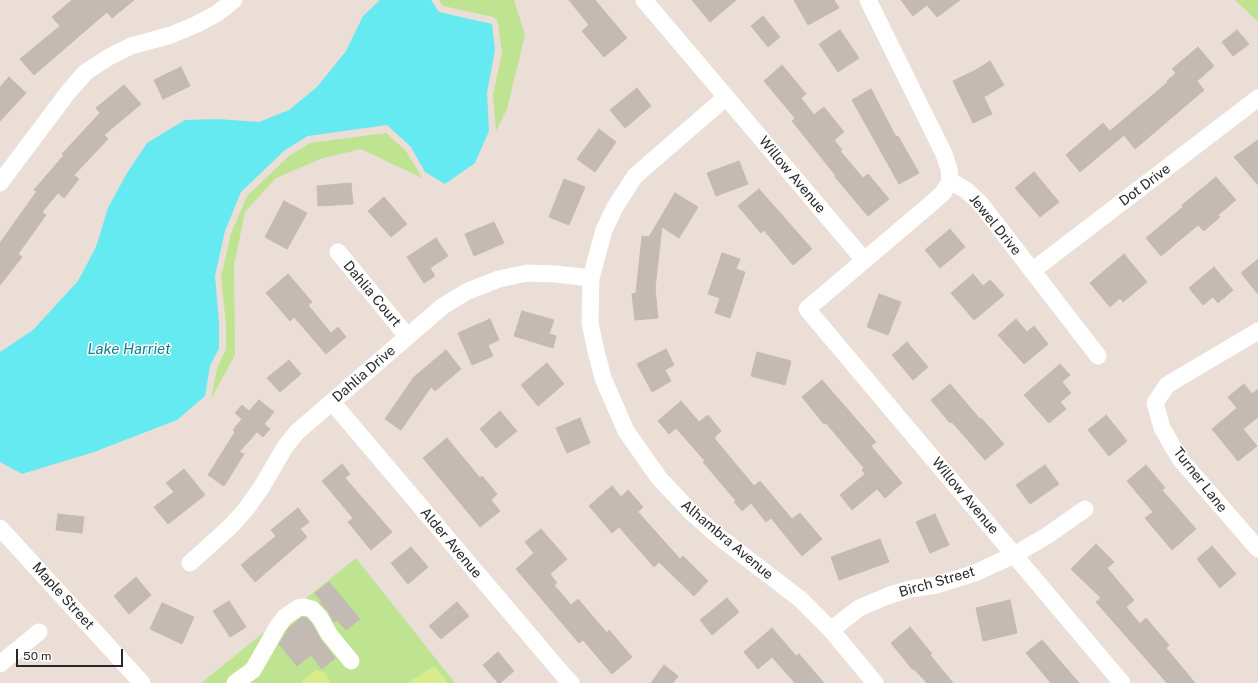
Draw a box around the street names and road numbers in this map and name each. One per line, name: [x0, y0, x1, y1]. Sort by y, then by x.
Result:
street label: Willow Avenue: [755, 133, 829, 217]
street label: Dot Drive: [1116, 160, 1174, 210]
street label: Jewel Drive: [965, 191, 1025, 259]
street label: Dahlia Court: [340, 258, 404, 330]
street label: Dahlia Drive: [329, 342, 399, 406]
street label: Turner Lane: [1169, 444, 1231, 516]
street label: Willow Avenue: [928, 454, 1002, 538]
street label: Alhambra Avenue: [678, 497, 776, 583]
street label: Alder Avenue: [417, 504, 485, 582]
street label: Maple Street: [28, 559, 98, 633]
street label: Birch Street: [897, 563, 977, 601]

